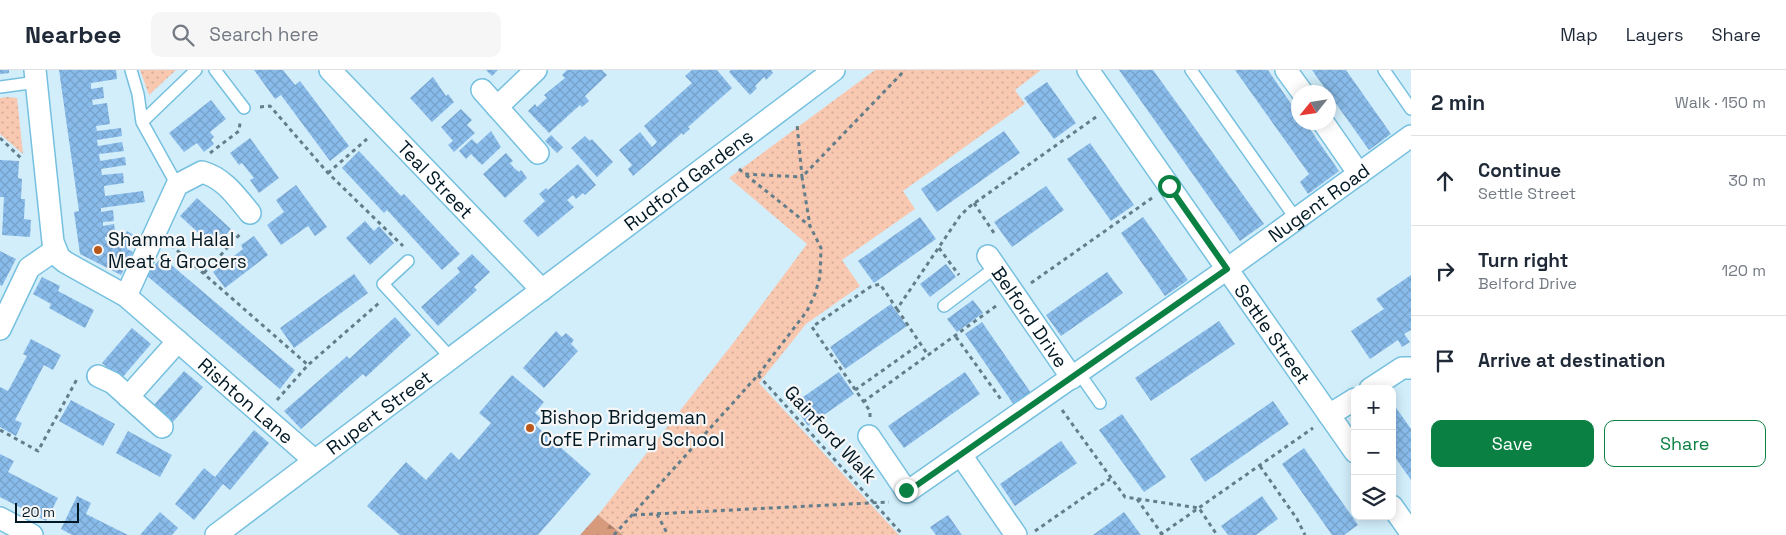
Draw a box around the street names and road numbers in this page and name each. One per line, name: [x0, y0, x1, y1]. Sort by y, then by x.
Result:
street label: Rudford Gardens: [619, 123, 758, 237]
street label: Teal Street: [392, 135, 478, 224]
street label: Nugent Road: [1263, 158, 1375, 248]
street label: Belford Drive: [986, 262, 1073, 373]
street label: Settle Street: [1228, 279, 1316, 389]
street label: Rishton Lane: [193, 353, 299, 450]
street label: Rupert Street: [321, 365, 437, 461]
street label: Gainford Walk: [779, 380, 882, 489]

